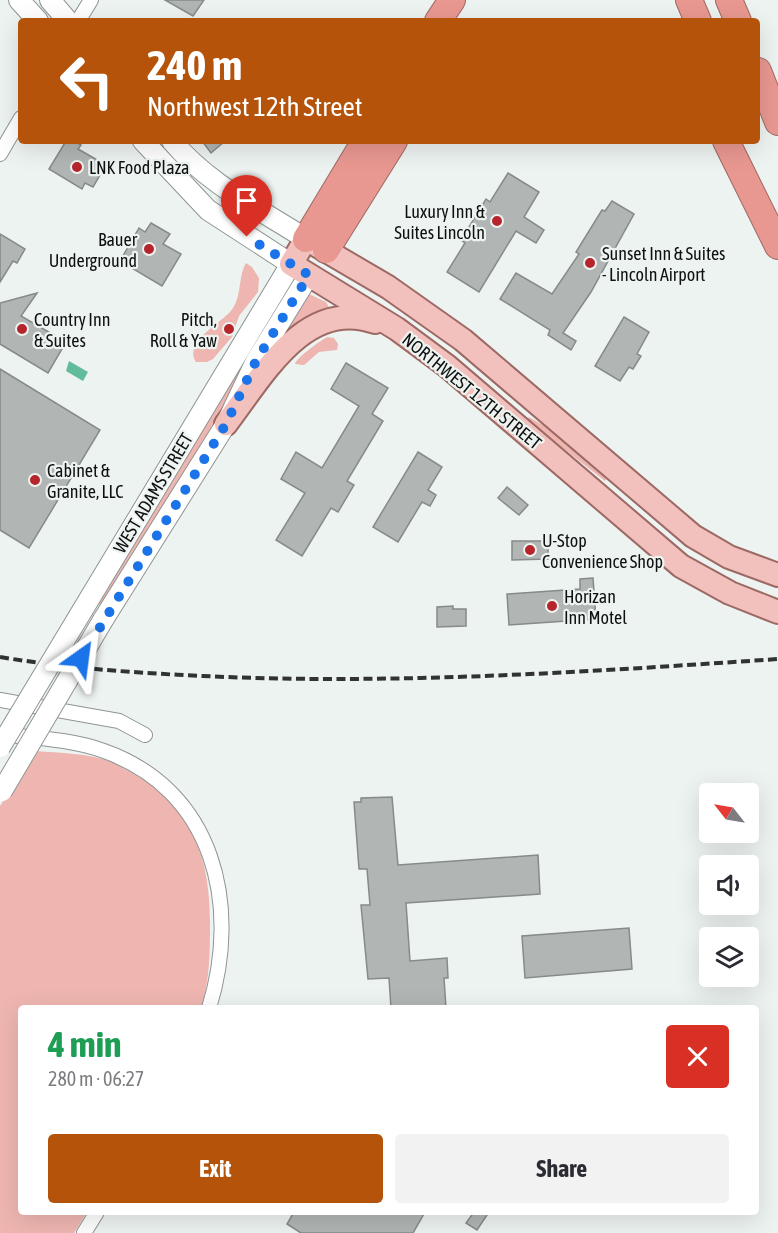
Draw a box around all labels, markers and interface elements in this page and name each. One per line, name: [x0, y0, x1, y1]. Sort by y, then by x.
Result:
text: 240 m: [147, 41, 242, 89]
icon: left: [48, 42, 126, 120]
text: Northwest 12th Street: [147, 91, 363, 122]
place label: LNK Food Plaza: [89, 157, 190, 178]
marker: LNK Food Plaza: [70, 160, 84, 174]
pin: [221, 175, 272, 237]
icon: arrive: [230, 184, 263, 217]
place label: Luxury Inn & Suites Lincoln: [394, 201, 486, 243]
marker: Luxury Inn & Suites Lincoln: [490, 214, 504, 228]
place label: Bauer Underground: [49, 229, 138, 271]
marker: Bauer Underground: [142, 242, 156, 256]
place label: Sunset Inn & Suites - Lincoln Airport: [602, 243, 725, 285]
marker: Sunset Inn & Suites - Lincoln Airport: [583, 256, 597, 270]
place label: Country Inn & Suites: [34, 309, 110, 351]
place label: Pitch, Roll & Yaw: [150, 309, 217, 351]
marker: Country Inn & Suites: [15, 322, 29, 336]
marker: Pitch, Roll & Yaw: [222, 322, 236, 336]
street label: NORTHWEST 12TH STREET: [398, 329, 546, 454]
street label: WEST ADAMS STREET: [109, 429, 197, 557]
place label: Cabinet & Granite, LLC: [47, 460, 123, 502]
marker: Cabinet & Granite, LLC: [28, 473, 42, 487]
place label: U-Stop Convenience Shop: [542, 530, 663, 572]
marker: U-Stop Convenience Shop: [523, 543, 537, 557]
place label: Horizan Inn Motel: [564, 586, 627, 628]
marker: Horizan Inn Motel: [545, 599, 559, 613]
position arrow: [49, 626, 113, 690]
north arrow: [699, 783, 759, 843]
map controls: [699, 783, 759, 987]
button: sound: [699, 855, 759, 915]
button: layers: [699, 927, 759, 987]
text: 4 min: [48, 1023, 122, 1065]
button: close: [666, 1025, 729, 1088]
text: 280 m · 06:27: [48, 1067, 144, 1090]
button: Exit: [48, 1134, 383, 1203]
button: Share: [395, 1134, 729, 1203]

